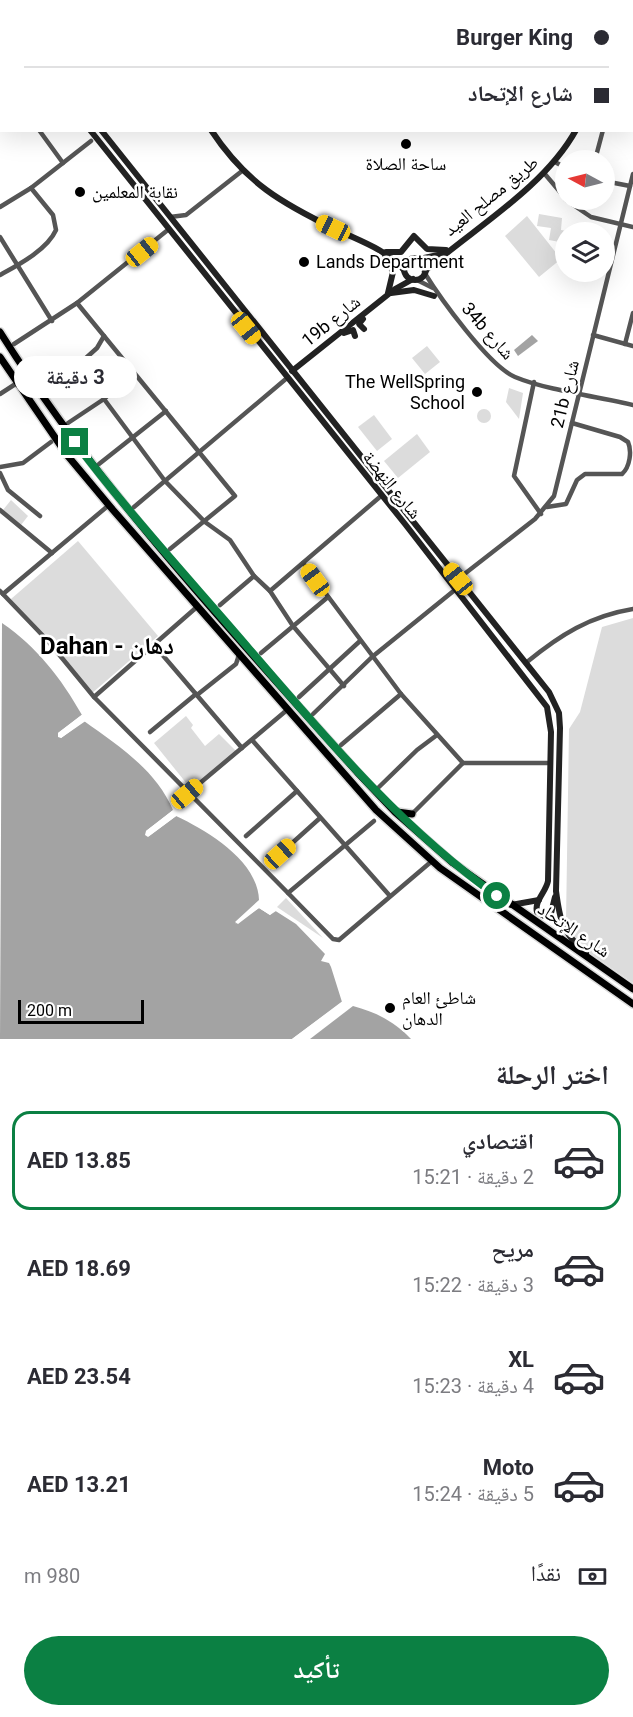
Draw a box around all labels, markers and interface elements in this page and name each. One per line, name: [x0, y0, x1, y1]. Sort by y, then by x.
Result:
text: Burger King: [456, 25, 573, 50]
text: شارع الإتحاد: [468, 81, 573, 106]
marker: ساحة الصلاة: [399, 137, 413, 151]
north arrow: [555, 150, 615, 210]
map controls: [555, 150, 615, 282]
street label: طريق مصلح العيد: [439, 151, 543, 242]
place label: ساحة الصلاة: [366, 153, 446, 174]
place label: نقابة المعلمين: [92, 181, 178, 203]
marker: نقابة المعلمين: [73, 185, 87, 199]
car: [313, 212, 353, 244]
button: layers: [555, 222, 615, 282]
car: [122, 234, 162, 270]
place label: Lands Department: [316, 251, 464, 272]
marker: Lands Department: [297, 255, 311, 269]
street label: 19b شارع: [297, 291, 365, 351]
street label: 34b شارع: [457, 298, 519, 364]
car: [228, 308, 264, 348]
callout: 3 دقيقة: [14, 355, 136, 397]
street label: 21b شارع: [546, 358, 584, 430]
text: 3 دقيقة: [46, 365, 105, 389]
place label: The WellSpring School: [345, 371, 465, 413]
marker: The WellSpring School: [470, 385, 484, 399]
route end: [61, 428, 88, 455]
street label: شارع النهضة: [358, 447, 426, 523]
car: [440, 559, 476, 599]
car: [297, 560, 333, 600]
district label: Dahan - دهان: [40, 632, 174, 660]
car: [167, 776, 207, 812]
car: [261, 835, 299, 873]
route start: [483, 882, 510, 909]
street label: شارع الإتحاد: [534, 898, 614, 962]
place label: شاطئ العام الدهان: [402, 987, 476, 1030]
scale bar: [18, 997, 144, 1025]
text: 200 m: [27, 1001, 72, 1020]
marker: شاطئ العام الدهان: [383, 1001, 397, 1015]
text: اختر الرحلة: [496, 1059, 609, 1091]
text: اقتصادي: [462, 1129, 534, 1154]
icon: car: [552, 1134, 606, 1188]
text: AED 13.85: [27, 1148, 131, 1173]
text: 2 دقيقة · 15:21: [412, 1165, 534, 1189]
text: مريح: [491, 1237, 534, 1262]
icon: car: [552, 1242, 606, 1296]
text: AED 18.69: [27, 1256, 131, 1281]
text: 3 دقيقة · 15:22: [412, 1273, 534, 1297]
text: XL: [508, 1347, 534, 1372]
icon: car: [552, 1350, 606, 1404]
text: AED 23.54: [27, 1364, 131, 1389]
text: 4 دقيقة · 15:23: [412, 1374, 534, 1398]
text: Moto: [483, 1455, 534, 1480]
icon: car: [552, 1458, 606, 1512]
text: AED 13.21: [27, 1472, 131, 1497]
text: 5 دقيقة · 15:24: [412, 1482, 534, 1506]
icon: cash: [576, 1560, 609, 1593]
text: نقدًا: [531, 1561, 561, 1586]
text: 980 m: [24, 1564, 80, 1588]
button: تأكيد: [24, 1636, 609, 1705]

